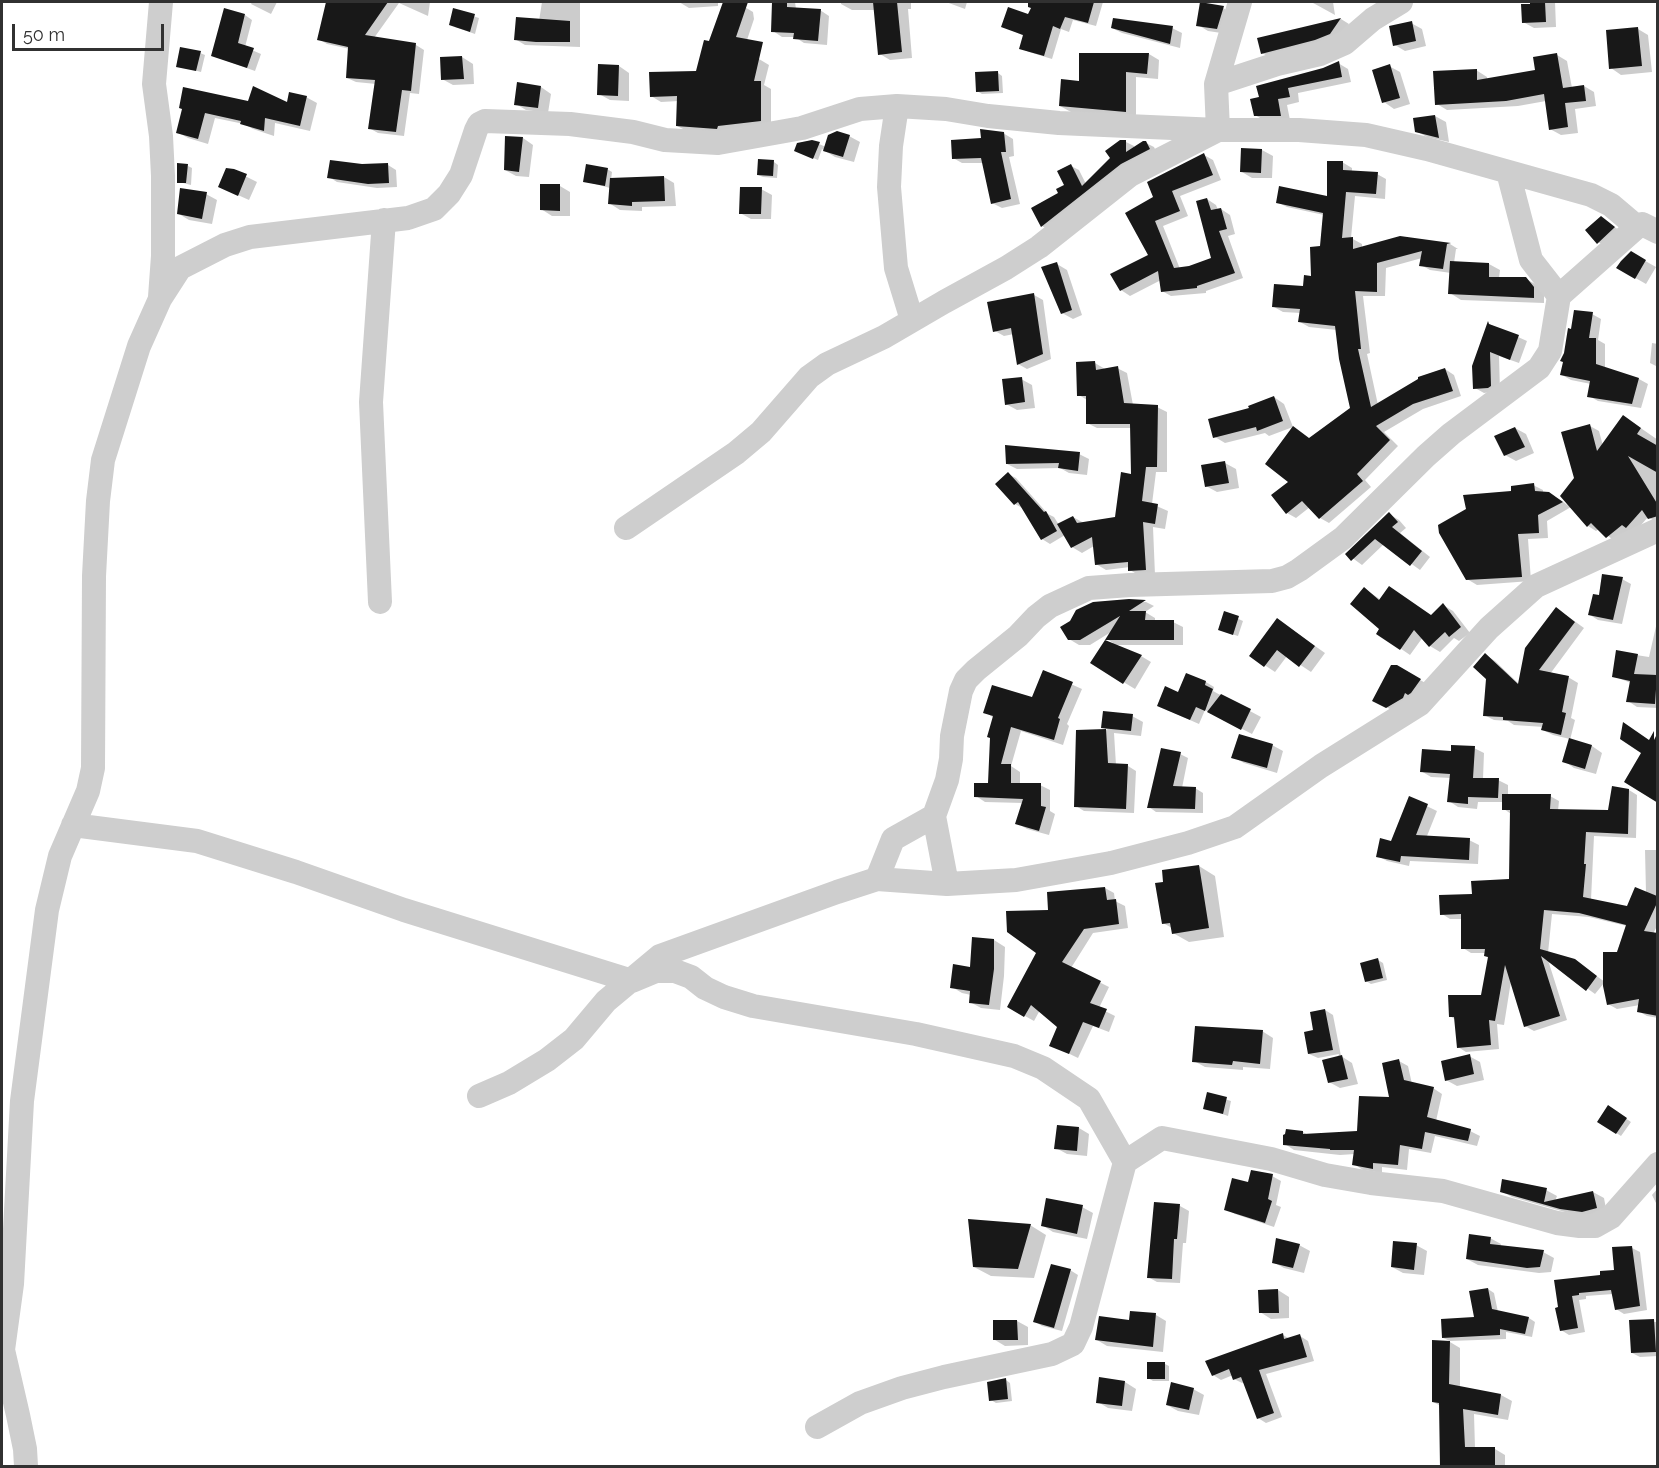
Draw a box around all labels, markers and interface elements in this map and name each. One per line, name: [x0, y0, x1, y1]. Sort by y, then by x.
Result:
scale bar: [15, 12, 166, 50]
text: 50 m: [23, 24, 65, 45]

